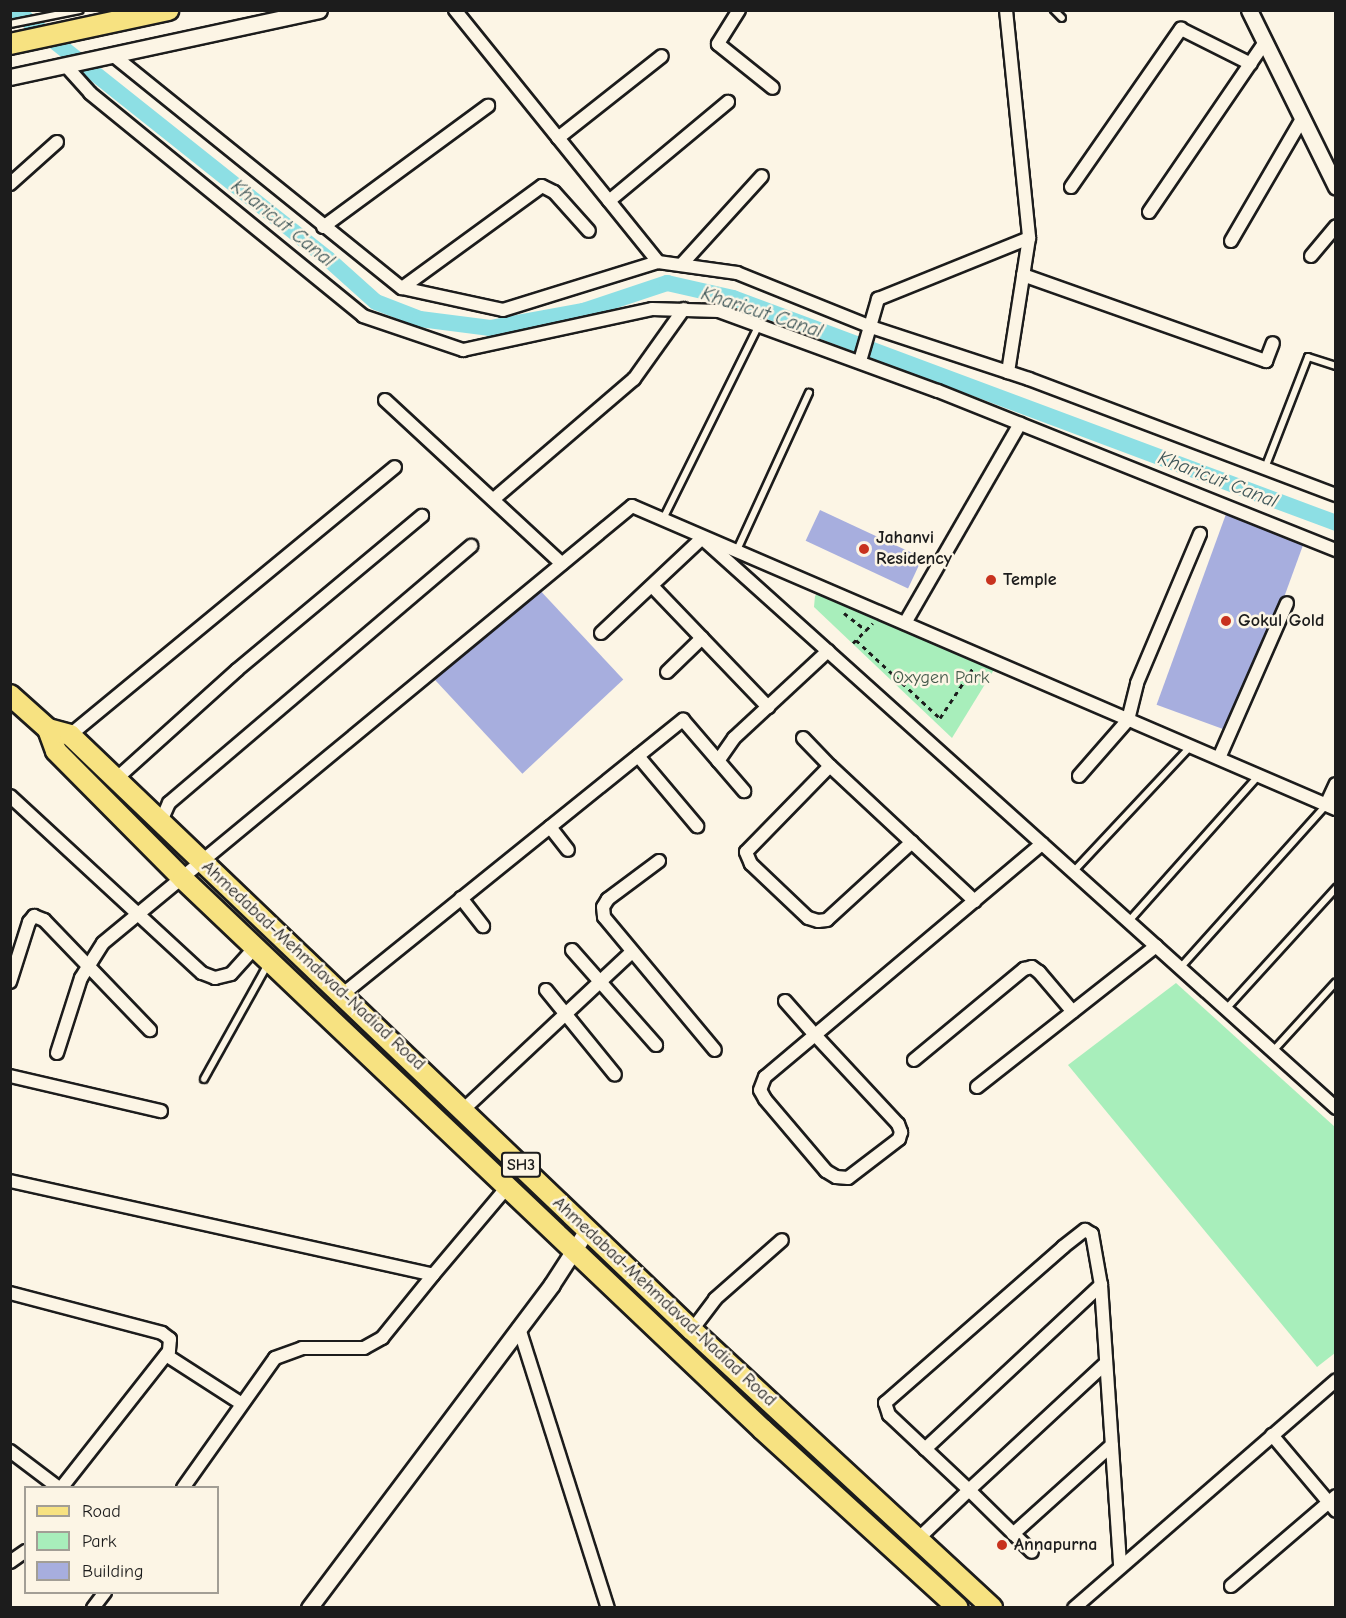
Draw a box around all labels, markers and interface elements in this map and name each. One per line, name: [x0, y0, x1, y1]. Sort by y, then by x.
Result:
water label: Kharicut Canal: [226, 174, 340, 272]
water label: Kharicut Canal: [698, 281, 826, 343]
water label: Kharicut Canal: [1155, 445, 1281, 513]
place label: Jahanvi Residency: [876, 528, 952, 570]
marker: Jahanvi Residency: [857, 542, 871, 556]
place label: Temple: [1003, 569, 1057, 591]
marker: Temple: [984, 573, 998, 587]
place label: Gokul Gold: [1238, 610, 1324, 632]
marker: Gokul Gold: [1219, 614, 1233, 628]
park label: Oxygen Park: [893, 667, 989, 689]
street label: Ahmedabad-Mehmdavad-Nadiad Road: [197, 857, 429, 1075]
road number: SH3: [500, 1152, 542, 1178]
street label: Ahmedabad-Mehmdavad-Nadiad Road: [548, 1193, 780, 1411]
legend: [24, 1486, 219, 1594]
text: Road: [82, 1501, 121, 1522]
text: Park: [82, 1531, 116, 1552]
place label: Annapurna: [1014, 1534, 1098, 1556]
marker: Annapurna: [995, 1538, 1009, 1552]
text: Building: [82, 1561, 144, 1582]

